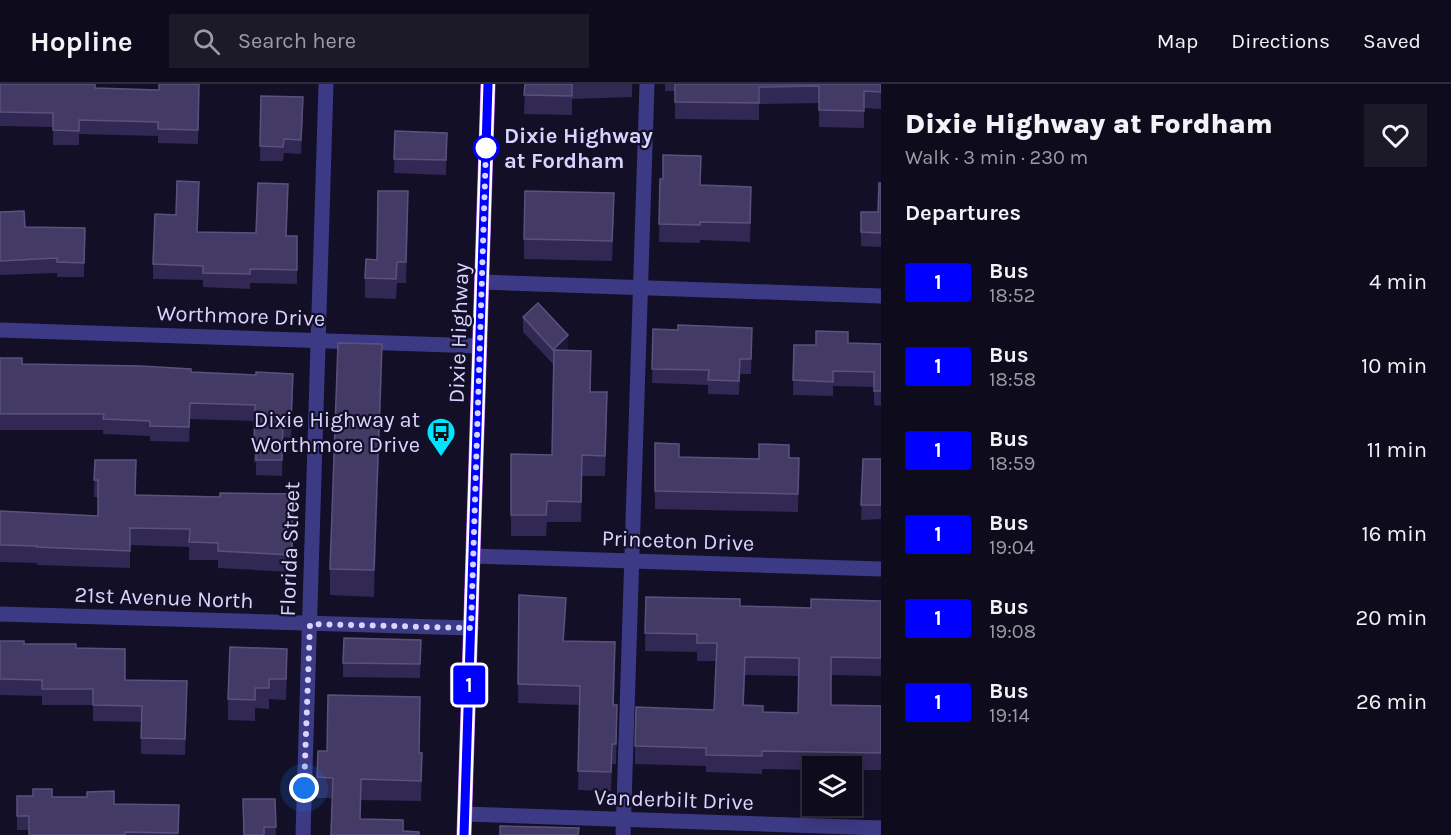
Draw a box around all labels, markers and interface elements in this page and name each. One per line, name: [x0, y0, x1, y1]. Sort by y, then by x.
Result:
search box: [169, 14, 589, 68]
text: Hopline: [30, 25, 133, 58]
icon: search: [190, 25, 223, 58]
text: Search here: [238, 28, 356, 54]
text: Map: [1157, 29, 1198, 53]
text: Directions: [1231, 29, 1330, 53]
text: Saved: [1363, 29, 1421, 53]
button: heart: [1364, 104, 1427, 167]
text: Dixie Highway at Fordham: [905, 107, 1273, 140]
place label: Dixie Highway at Fordham: [504, 123, 653, 174]
marker: Dixie Highway at Fordham: [473, 135, 499, 161]
text: Walk · 3 min · 230 m: [905, 146, 1088, 169]
text: Departures: [905, 200, 1021, 226]
text: Bus: [989, 258, 1029, 284]
street label: Dixie Highway: [444, 262, 474, 404]
text: 4 min: [1369, 269, 1427, 295]
text: 1: [934, 270, 942, 294]
text: 18:52: [989, 284, 1035, 307]
street label: Worthmore Drive: [156, 300, 326, 332]
text: Bus: [989, 342, 1029, 368]
text: 10 min: [1361, 353, 1427, 379]
text: 1: [934, 354, 942, 378]
text: 18:58: [989, 368, 1036, 391]
place label: Dixie Highway at Worthmore Drive: [251, 407, 420, 458]
bus stop icon: Dixie Highway at Worthmore Drive: [425, 416, 457, 458]
text: Bus: [989, 426, 1029, 452]
text: 11 min: [1367, 437, 1427, 463]
text: 1: [934, 438, 942, 462]
text: 18:59: [989, 452, 1035, 475]
street label: Florida Street: [275, 481, 305, 617]
text: Bus: [989, 510, 1029, 536]
text: 16 min: [1361, 521, 1427, 547]
text: 1: [934, 522, 942, 546]
street label: Princeton Drive: [601, 525, 755, 557]
text: 19:04: [989, 536, 1035, 559]
street label: 21st Avenue North: [74, 582, 254, 614]
text: Bus: [989, 594, 1029, 620]
text: 20 min: [1356, 605, 1427, 631]
text: 1: [934, 606, 942, 630]
text: 19:08: [989, 620, 1036, 643]
line badge: 1: [450, 666, 488, 704]
text: 1: [465, 673, 473, 697]
text: Bus: [989, 678, 1029, 704]
text: 26 min: [1356, 689, 1427, 715]
text: 1: [934, 690, 942, 714]
text: 19:14: [989, 704, 1030, 727]
map controls: [802, 756, 862, 816]
button: layers: [802, 756, 862, 816]
your location: [289, 773, 319, 803]
street label: Vanderbilt Drive: [594, 784, 754, 816]

